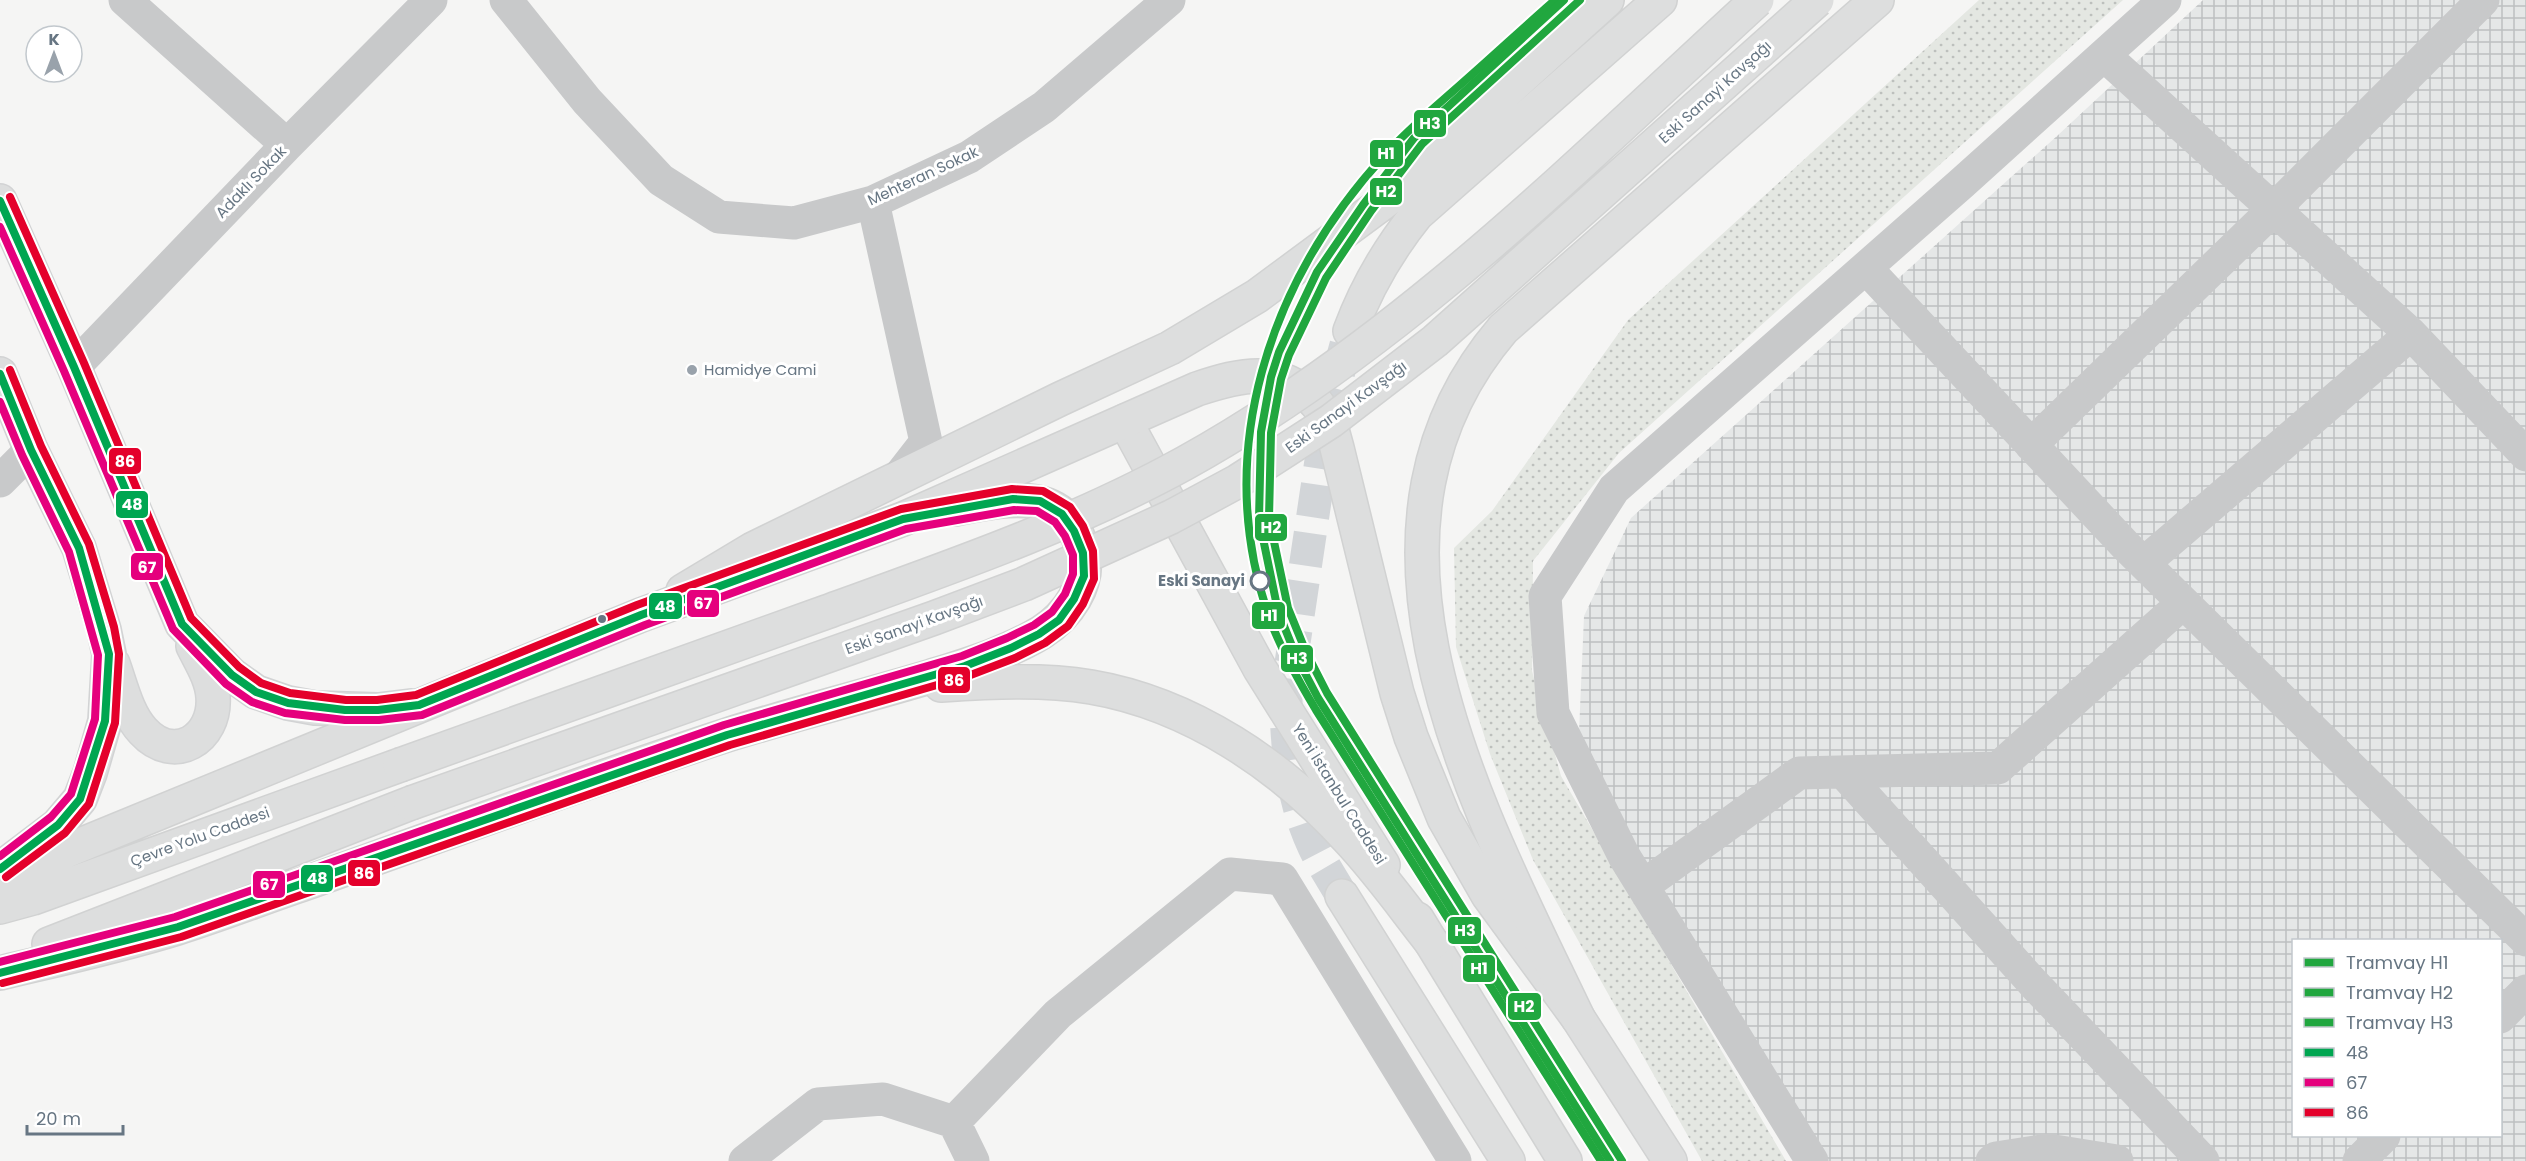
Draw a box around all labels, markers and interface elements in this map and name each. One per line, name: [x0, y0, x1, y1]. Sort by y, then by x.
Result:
north arrow: [24, 24, 84, 84]
text: K: [48, 28, 60, 51]
street label: Eski Sanayi Kavşağı: [1654, 35, 1776, 148]
line badge: H3: [1413, 109, 1447, 138]
text: H3: [1419, 112, 1441, 135]
line badge: H1: [1369, 139, 1404, 168]
street label: Adaklı Sokak: [211, 141, 291, 223]
street label: Mehteran Sokak: [864, 141, 982, 210]
text: H1: [1377, 142, 1395, 165]
line badge: H2: [1369, 177, 1403, 206]
text: H2: [1376, 180, 1396, 203]
street label: Eski Sanayi Kavşağı: [1281, 355, 1411, 458]
place label: Hamidye Cami: [704, 359, 816, 380]
marker: Hamidye Cami: [685, 363, 699, 377]
line badge: 86: [108, 447, 142, 475]
text: 86: [115, 450, 135, 473]
line badge: 48: [115, 490, 149, 519]
text: 48: [121, 493, 143, 516]
line badge: H2: [1254, 513, 1288, 542]
text: H2: [1261, 516, 1281, 539]
line badge: 67: [130, 552, 164, 581]
text: 67: [138, 556, 157, 579]
place label: Eski Sanayi: [1158, 570, 1245, 591]
marker: Eski Sanayi: [1250, 571, 1270, 591]
line badge: 67: [686, 589, 720, 618]
street label: Eski Sanayi Kavşağı: [842, 590, 986, 659]
line badge: 48: [648, 592, 683, 620]
text: 67: [694, 592, 713, 615]
text: 48: [654, 595, 676, 618]
line badge: H1: [1251, 601, 1286, 630]
text: H1: [1260, 604, 1278, 627]
unlabelled marker: [596, 613, 608, 625]
line badge: H3: [1280, 644, 1314, 673]
text: H3: [1286, 647, 1308, 670]
line badge: 86: [937, 666, 971, 694]
text: 86: [944, 669, 964, 692]
street label: Yeni İstanbul Caddesi: [1288, 719, 1391, 868]
street label: Çevre Yolu Caddesi: [127, 802, 272, 871]
line badge: 86: [347, 859, 381, 887]
text: 86: [354, 862, 374, 885]
line badge: 48: [300, 864, 334, 893]
text: 48: [306, 867, 328, 890]
line badge: 67: [252, 870, 286, 899]
text: 67: [260, 873, 279, 896]
line badge: H3: [1447, 916, 1482, 945]
text: H3: [1454, 919, 1476, 942]
legend: [2292, 939, 2502, 1137]
text: Tramvay H1: [2346, 950, 2449, 975]
line badge: H1: [1462, 954, 1496, 983]
text: H1: [1470, 957, 1488, 980]
text: Tramvay H2: [2346, 980, 2453, 1005]
line badge: H2: [1507, 992, 1542, 1021]
text: H2: [1514, 995, 1534, 1018]
text: Tramvay H3: [2346, 1010, 2453, 1035]
text: 48: [2346, 1040, 2369, 1065]
text: 67: [2346, 1070, 2367, 1095]
scale bar: [27, 1098, 123, 1136]
text: 86: [2346, 1100, 2369, 1125]
text: 20 m: [36, 1106, 81, 1131]

